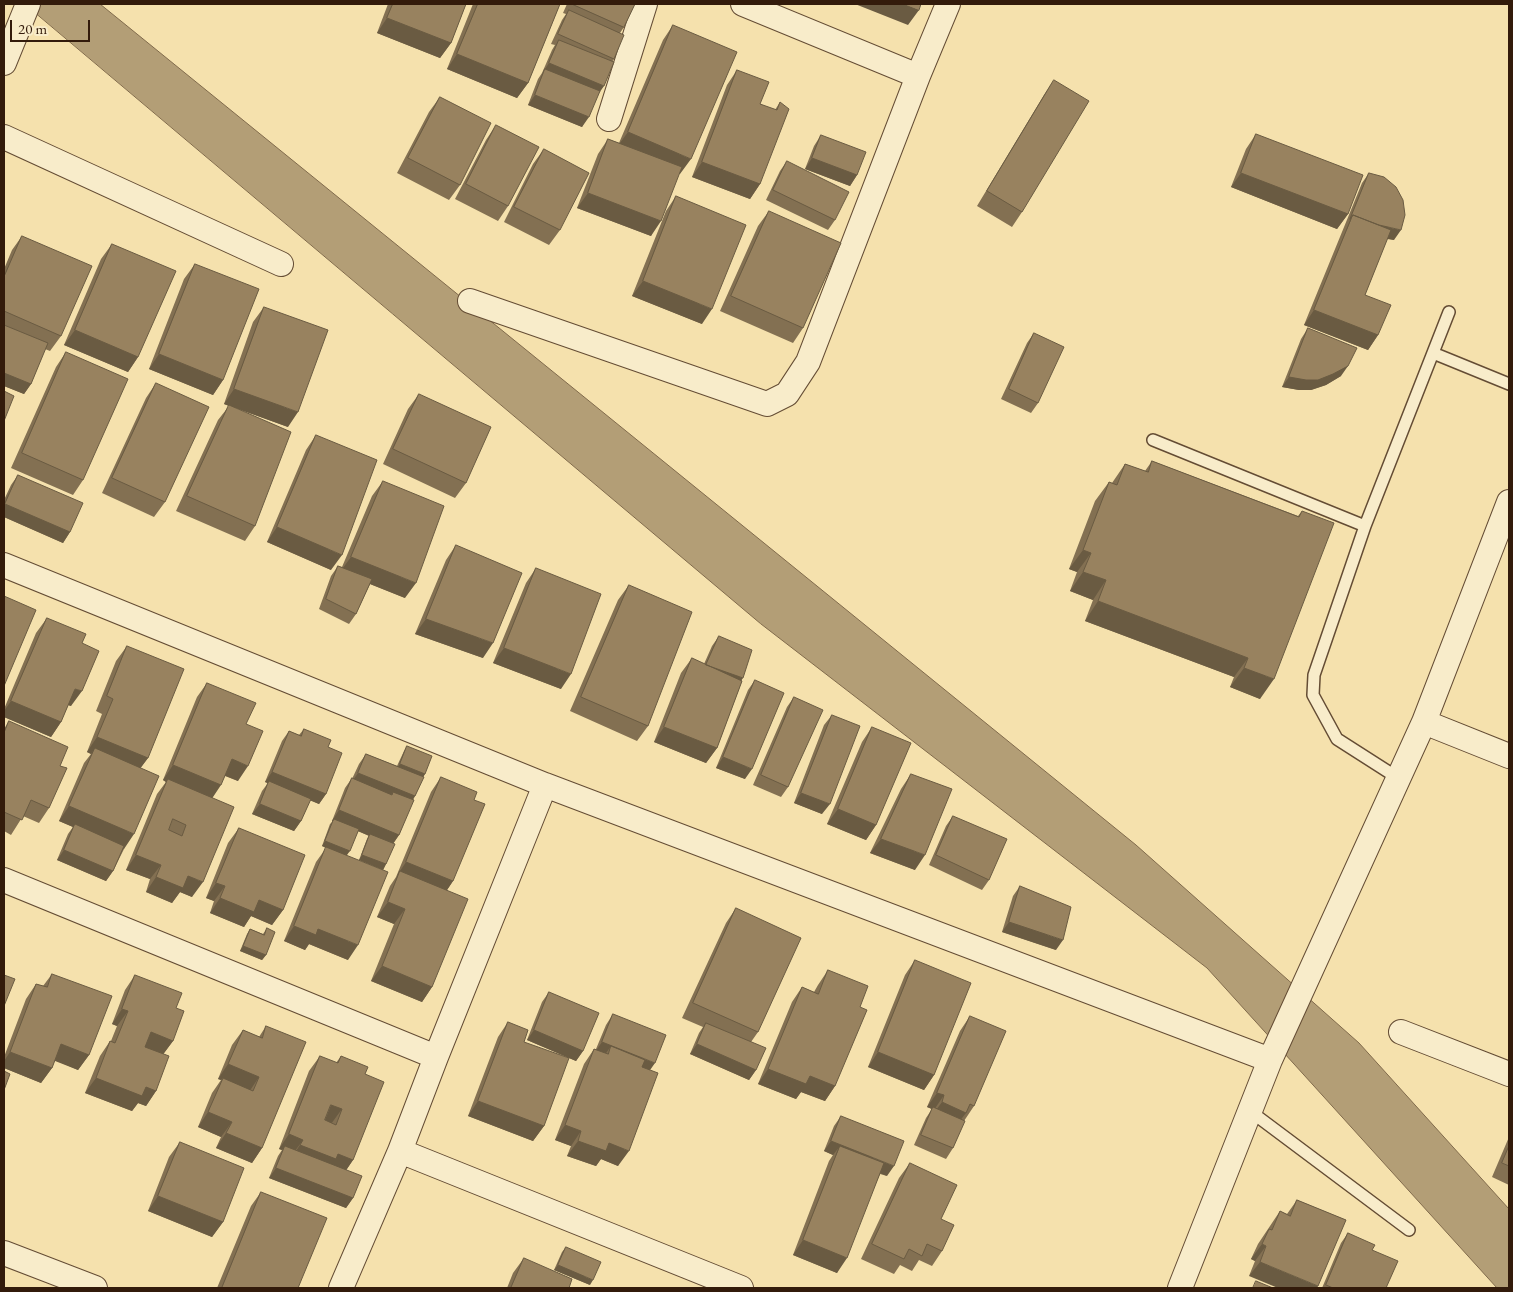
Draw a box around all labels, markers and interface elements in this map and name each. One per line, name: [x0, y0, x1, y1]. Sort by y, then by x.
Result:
scale bar: [12, 10, 92, 42]
text: 20 m: [18, 19, 47, 38]

